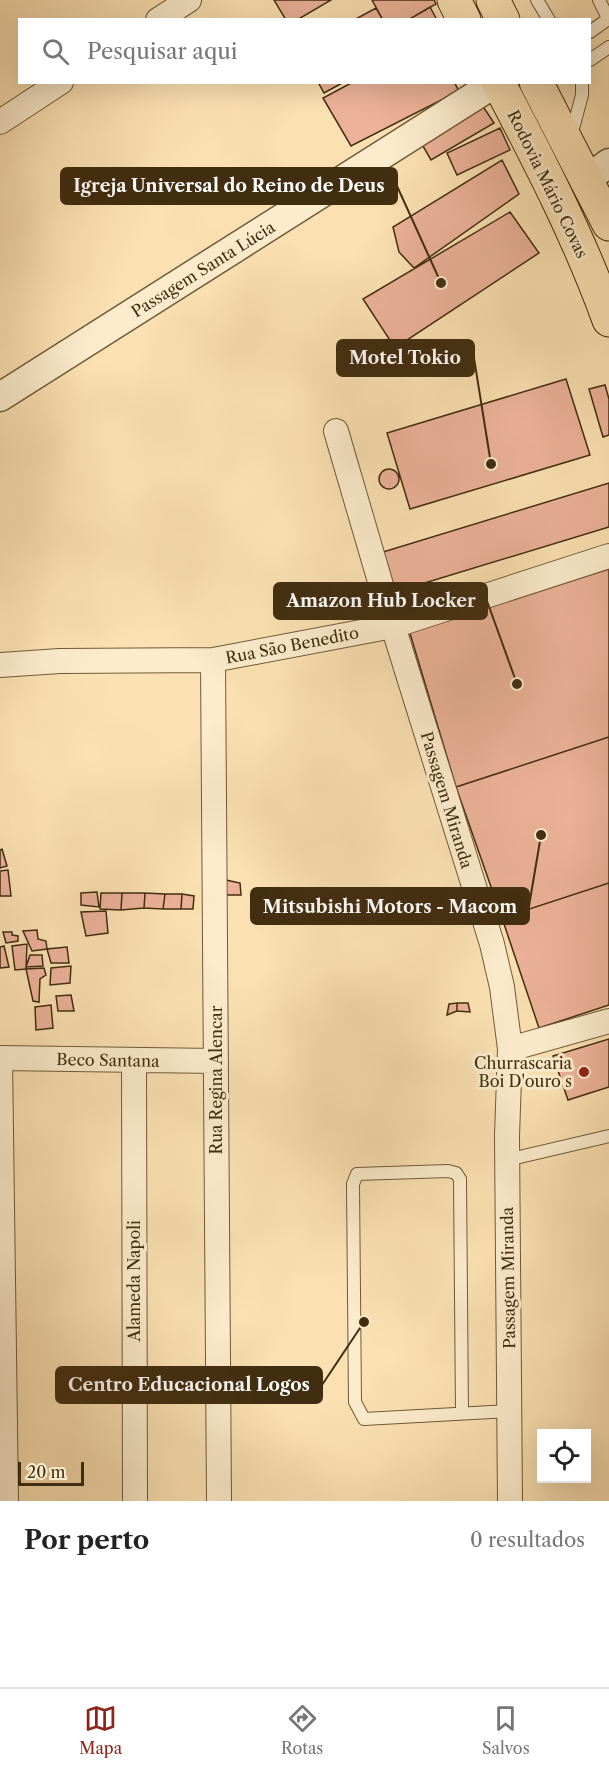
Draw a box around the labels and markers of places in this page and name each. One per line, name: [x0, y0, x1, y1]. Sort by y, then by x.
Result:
callout: Igreja Universal do Reino de Deus: [61, 168, 397, 204]
callout: Motel Tokio: [337, 340, 474, 376]
callout: Amazon Hub Locker: [274, 583, 487, 619]
callout: Mitsubishi Motors - Macom: [251, 888, 529, 924]
place label: Churrascaria Boi D'ouro s: [474, 1053, 573, 1091]
marker: Churrascaria Boi D'ouro s: [577, 1065, 591, 1079]
callout: Centro Educacional Logos: [56, 1367, 322, 1403]

